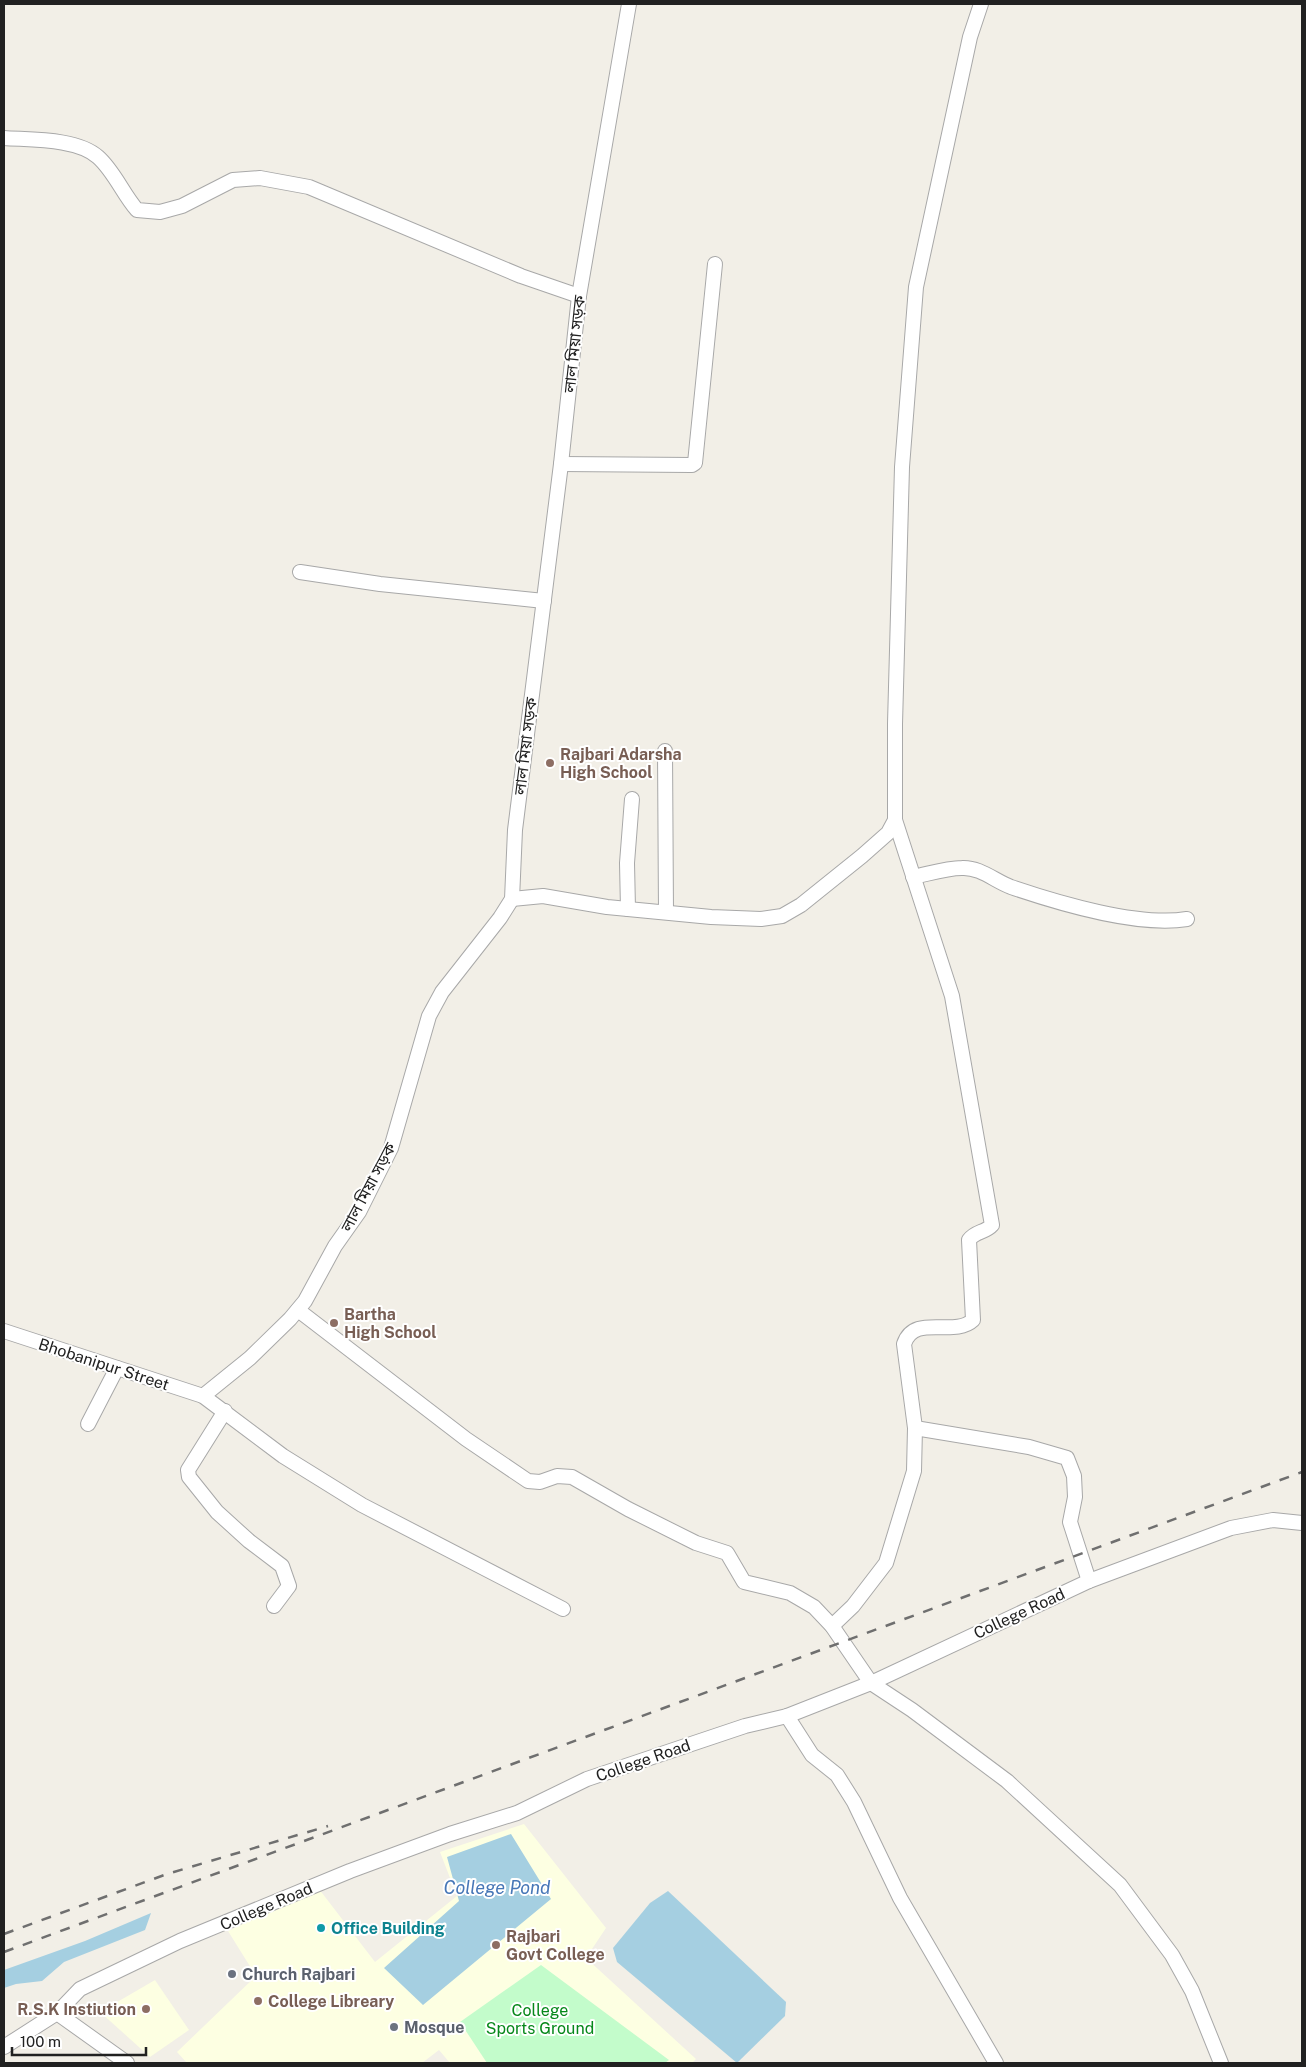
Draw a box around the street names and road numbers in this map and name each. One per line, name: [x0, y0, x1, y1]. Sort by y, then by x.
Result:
street label: লাল মিয়া সড়ক: [560, 293, 589, 395]
street label: লাল মিয়া সড়ক: [510, 695, 541, 797]
street label: লাল মিয়া সড়ক: [337, 1139, 400, 1236]
street label: Bhobanipur Street: [36, 1334, 172, 1395]
street label: College Road: [971, 1584, 1068, 1643]
street label: College Road: [593, 1735, 693, 1785]
street label: College Road: [217, 1878, 315, 1934]

